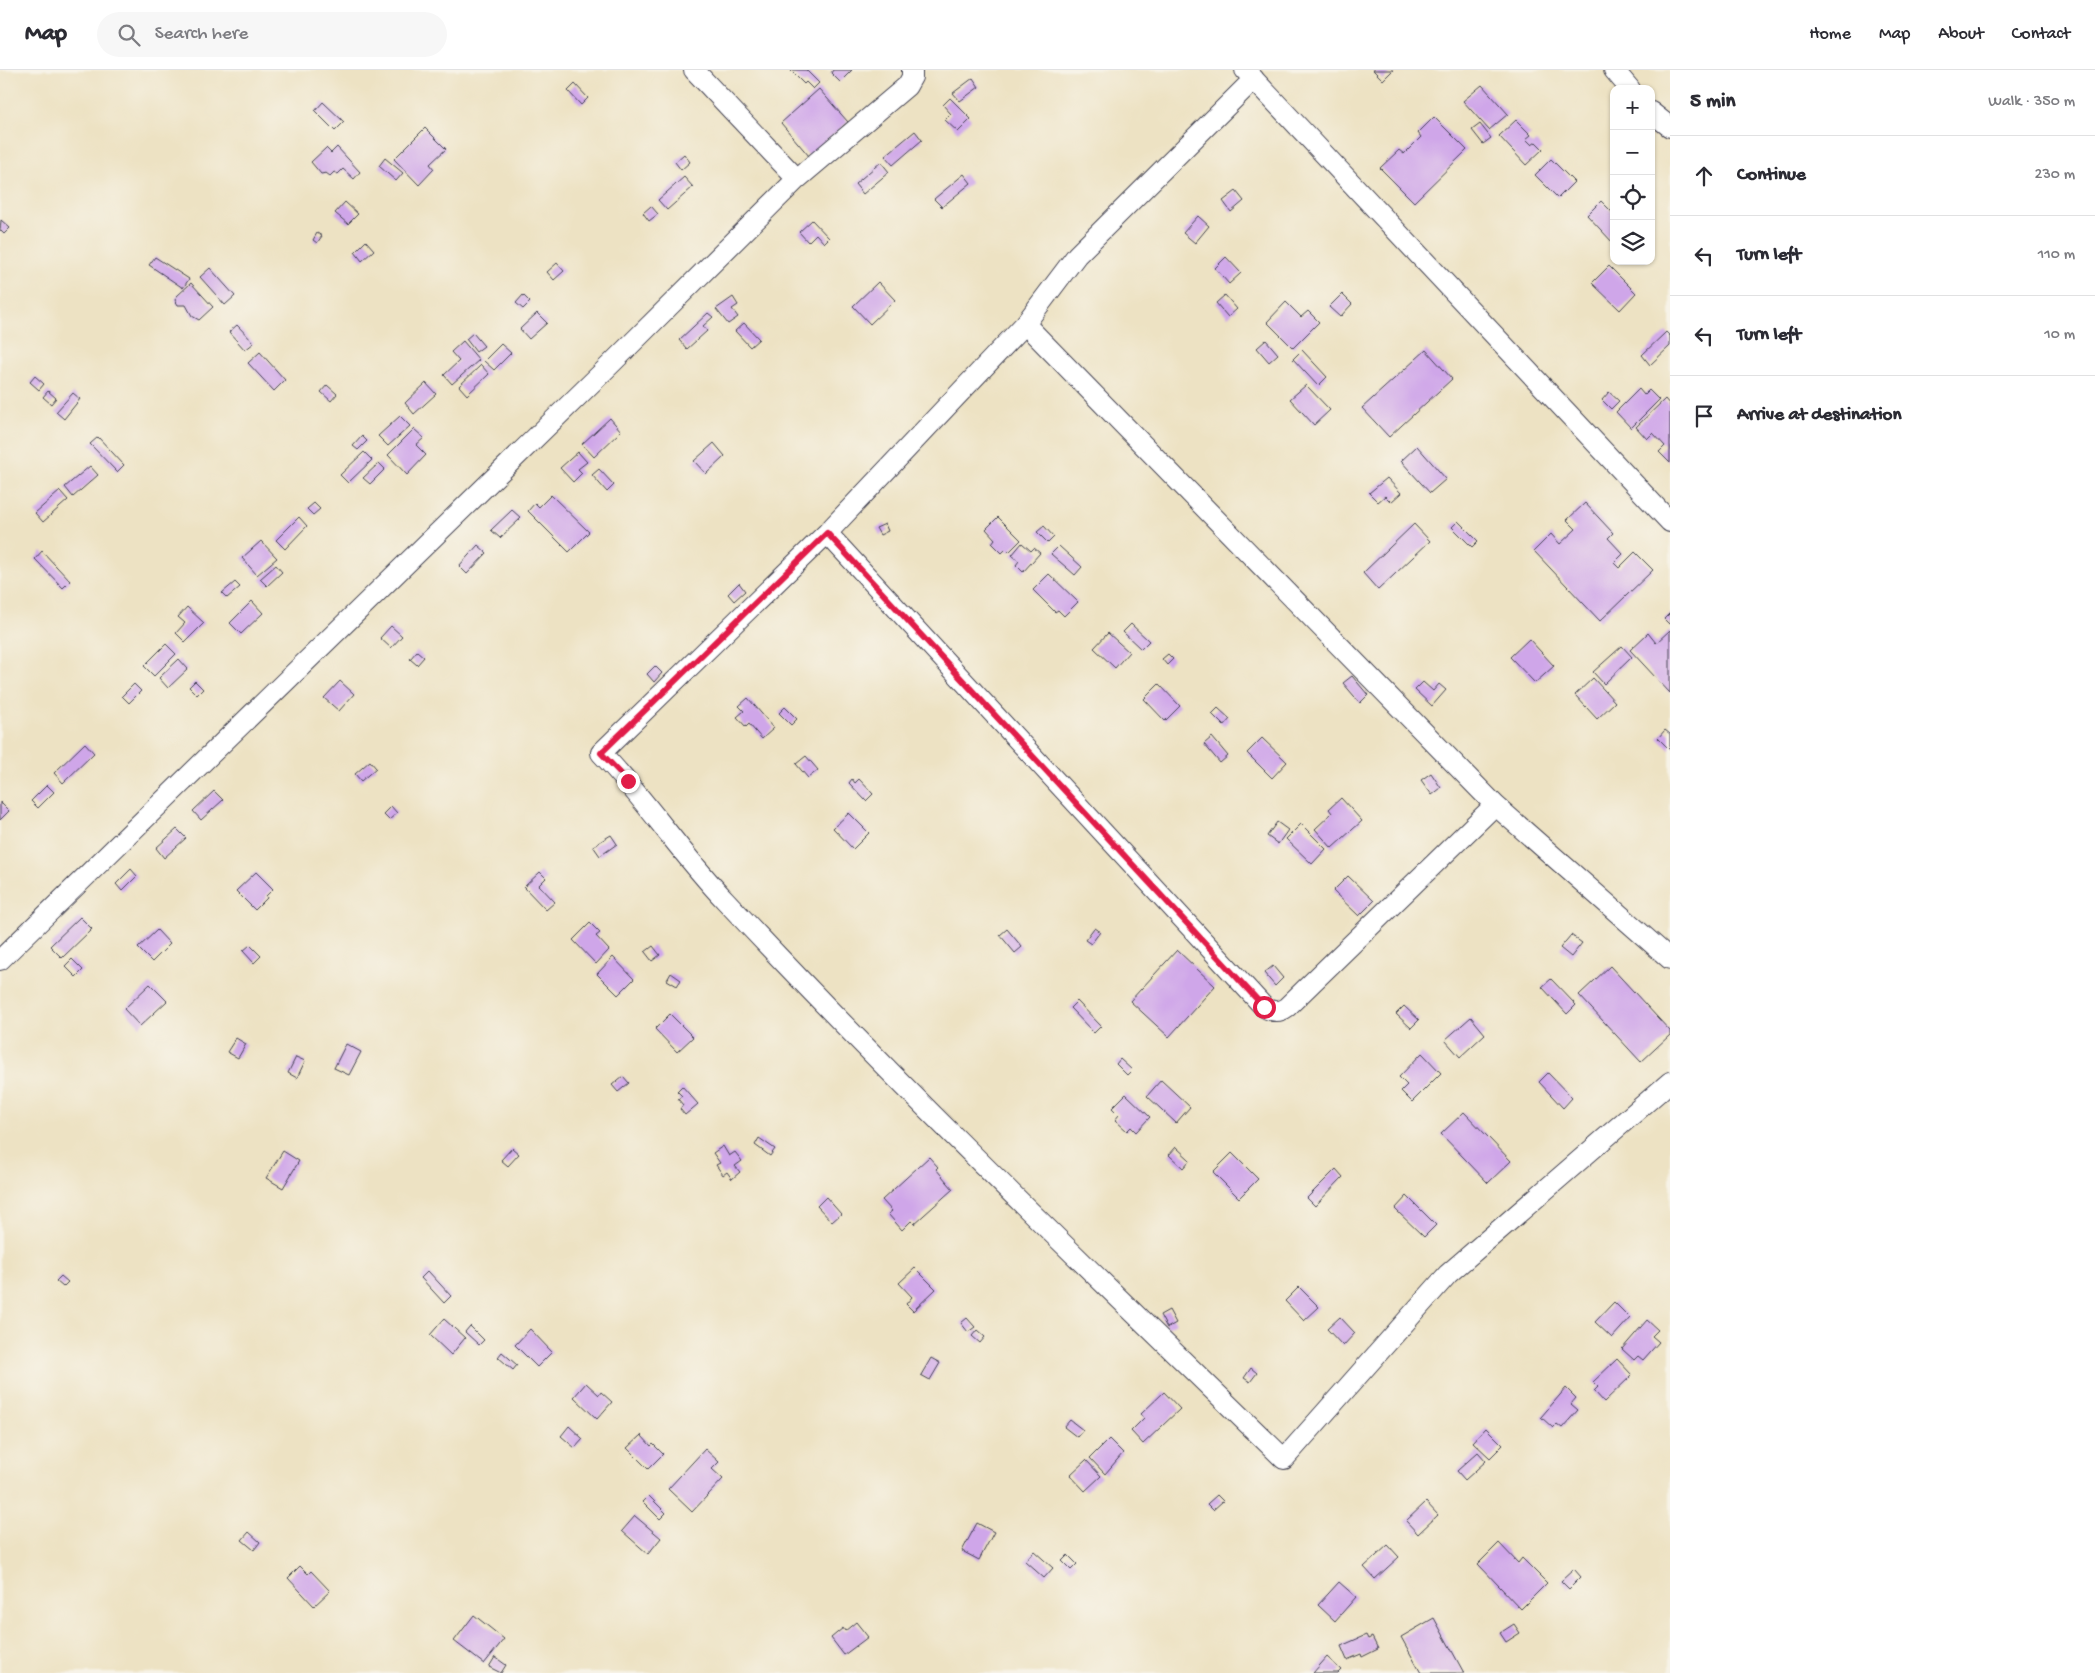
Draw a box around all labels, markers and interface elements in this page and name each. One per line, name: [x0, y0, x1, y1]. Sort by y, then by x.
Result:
search box: [97, 12, 447, 57]
text: Map: [25, 20, 67, 49]
icon: search: [115, 21, 143, 49]
text: Search here: [155, 23, 248, 46]
text: Home: [1809, 24, 1851, 45]
text: Map: [1879, 24, 1910, 45]
text: About: [1938, 24, 1984, 45]
text: Contact: [2012, 24, 2070, 45]
map controls: [1610, 85, 1655, 265]
button: +: [1610, 85, 1655, 130]
text: 5 min: [1690, 90, 1735, 115]
text: Walk · 350 m: [1988, 93, 2075, 112]
button: −: [1610, 130, 1655, 175]
icon: ahead: [1690, 162, 1718, 190]
text: Continue: [1737, 164, 1806, 187]
text: 230 m: [2035, 166, 2075, 185]
button: locate: [1610, 175, 1655, 220]
button: layers: [1610, 220, 1655, 265]
icon: left: [1690, 242, 1718, 270]
text: Turn left: [1737, 244, 1801, 267]
text: 110 m: [2038, 246, 2075, 265]
icon: left: [1690, 322, 1718, 350]
text: Turn left: [1737, 324, 1801, 347]
text: 10 m: [2044, 326, 2075, 345]
icon: arrive: [1690, 402, 1718, 430]
text: Arrive at destination: [1737, 404, 1901, 427]
route end: [617, 770, 640, 793]
route start: [1253, 996, 1276, 1019]

